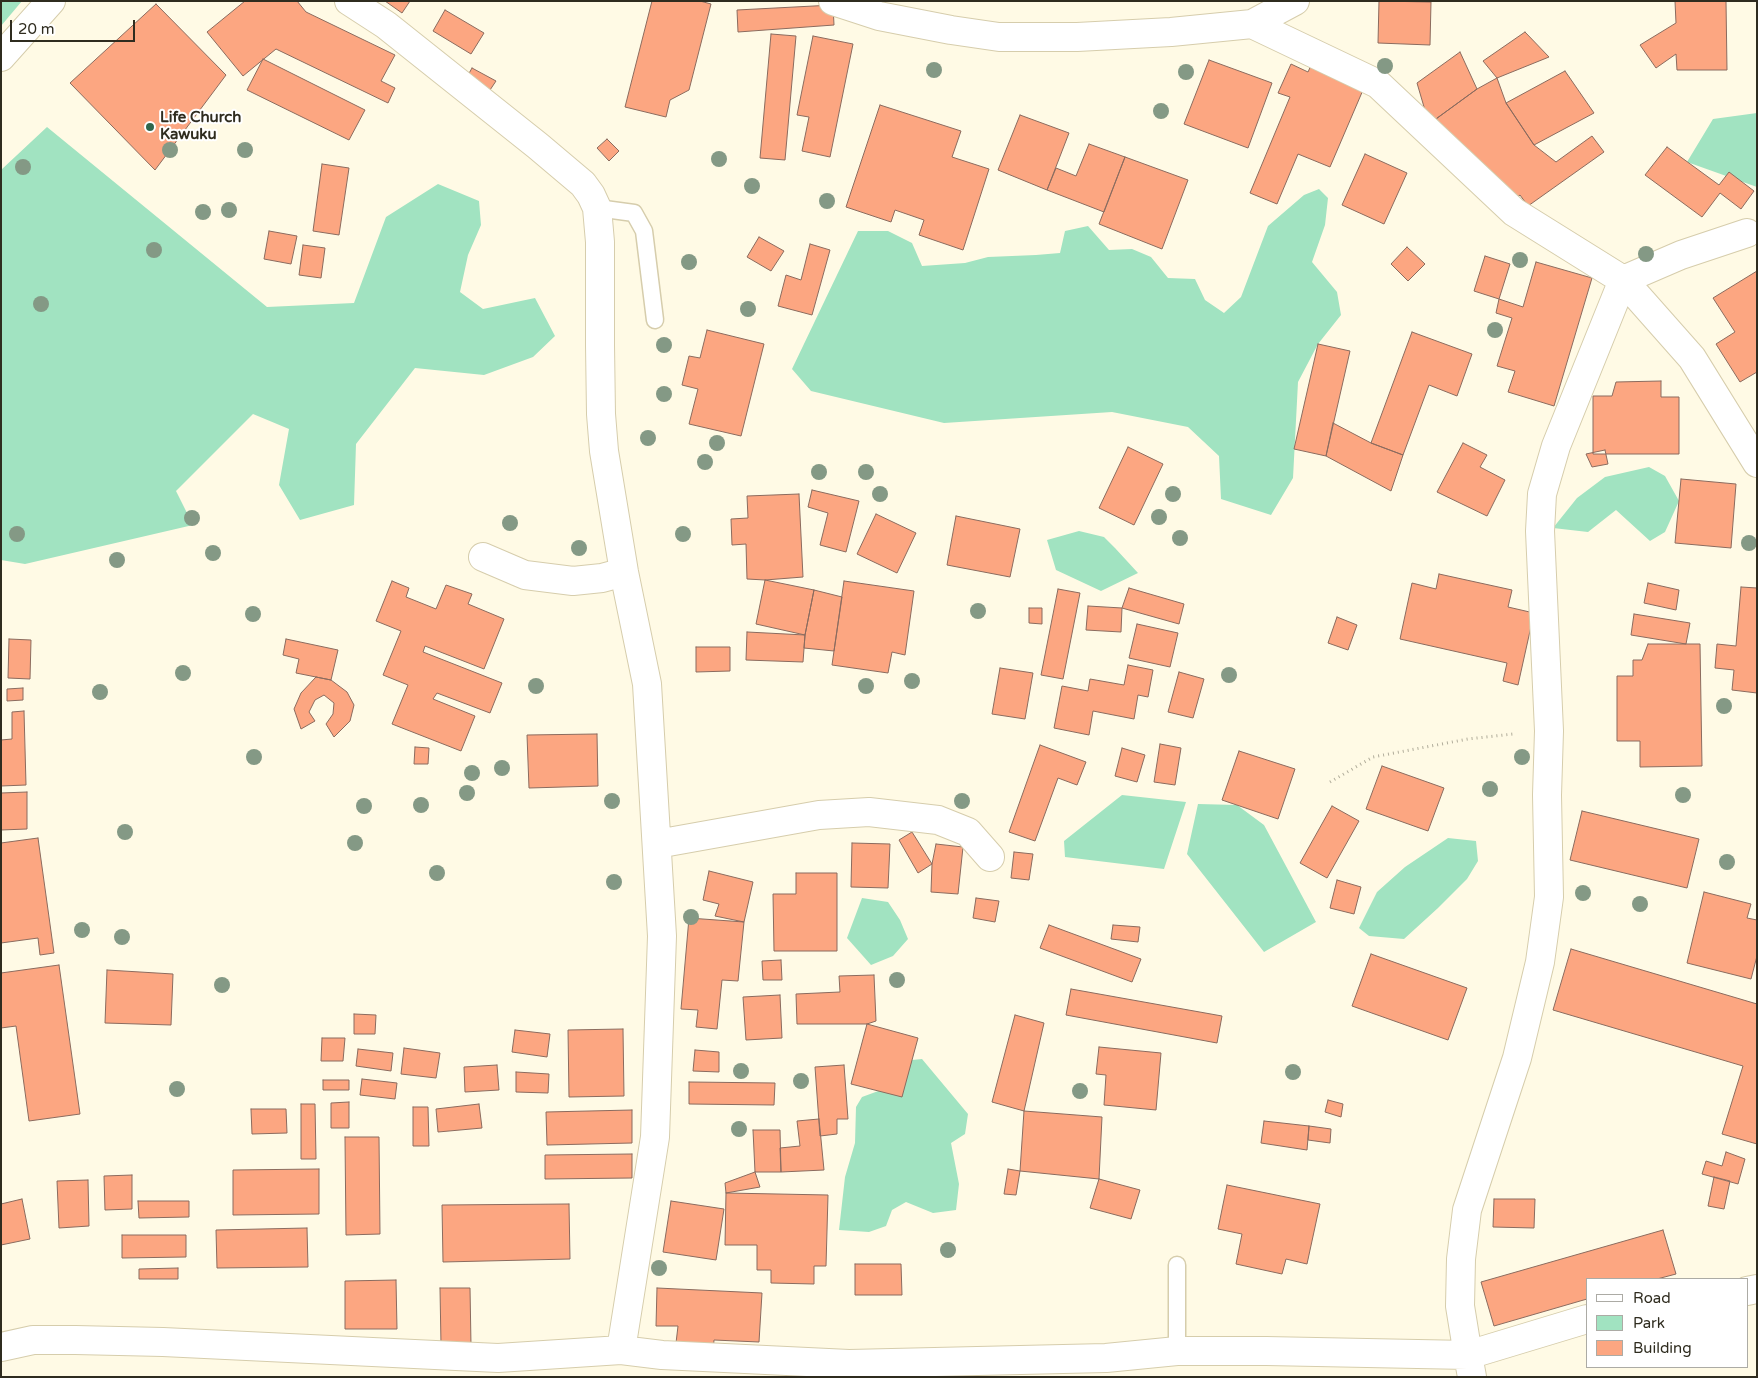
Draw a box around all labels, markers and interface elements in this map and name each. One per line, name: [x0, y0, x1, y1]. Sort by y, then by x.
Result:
scale bar: [12, 10, 138, 42]
text: 20 m: [18, 20, 55, 38]
place label: Life Church Kawuku: [160, 109, 241, 144]
marker: Life Church Kawuku: [144, 121, 156, 133]
legend: [1586, 1278, 1748, 1368]
text: Road: [1633, 1289, 1671, 1307]
text: Park: [1633, 1314, 1665, 1332]
text: Building: [1633, 1339, 1692, 1357]

